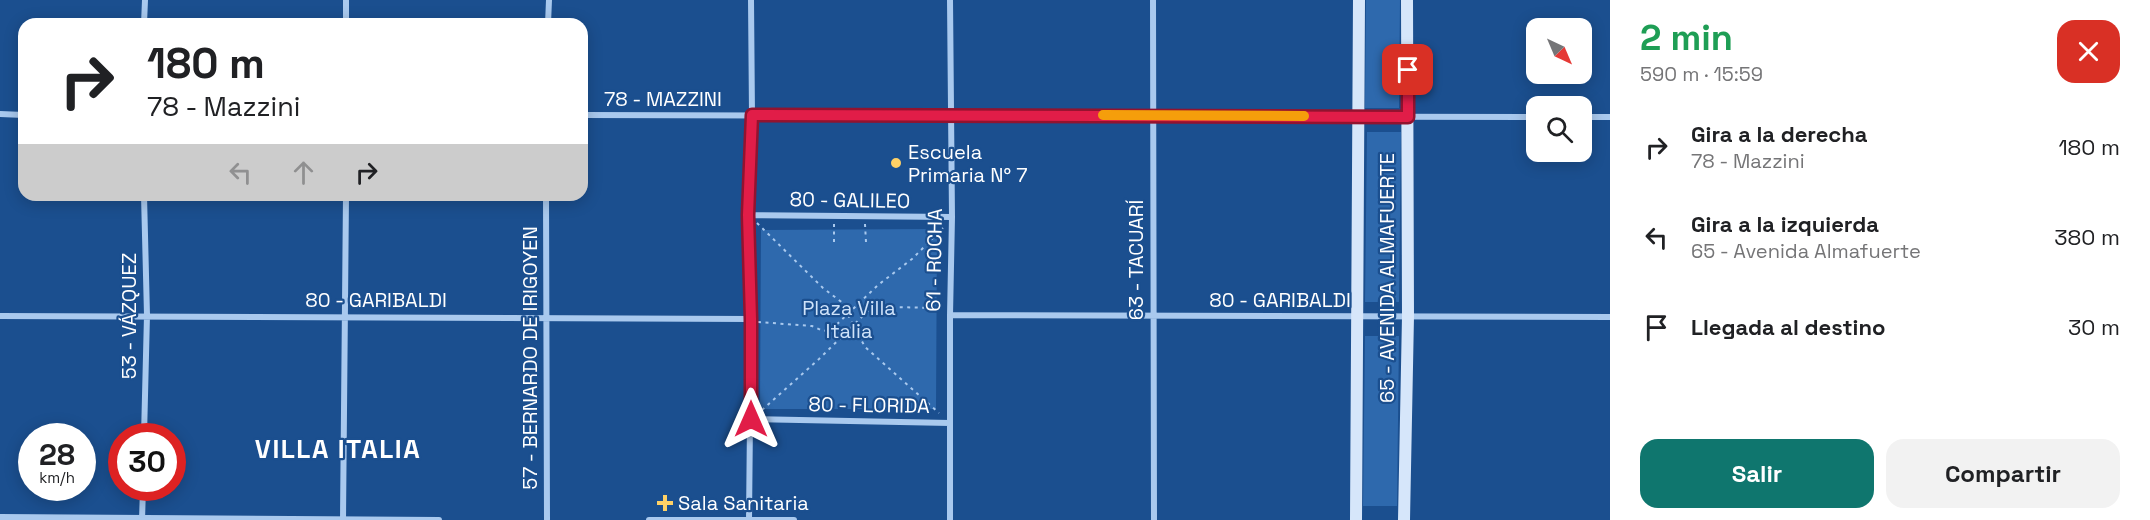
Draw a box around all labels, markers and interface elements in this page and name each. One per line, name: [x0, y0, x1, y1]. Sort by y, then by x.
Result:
text: 2 min: [1640, 15, 1733, 61]
north arrow: [1526, 18, 1592, 84]
map controls: [1526, 18, 1592, 162]
button: close: [2057, 20, 2120, 83]
text: 180 m: [147, 37, 265, 90]
icon: right: [48, 42, 126, 120]
pin: [1382, 44, 1433, 95]
icon: arrive: [1391, 53, 1424, 86]
text: 590 m · 15:59: [1640, 61, 1763, 87]
street label: 78 - MAZZINI: [604, 86, 722, 112]
text: 78 - Mazzini: [147, 89, 300, 124]
button: search: [1526, 96, 1592, 162]
text: Gira a la derecha: [1691, 120, 1868, 148]
icon: right: [1640, 131, 1673, 164]
text: 180 m: [2058, 133, 2120, 161]
place label: Escuela Primaria N° 7: [908, 139, 1028, 188]
text: 78 - Mazzini: [1691, 148, 1805, 174]
street label: 65 - AVENIDA ALMAFUERTE: [1374, 153, 1400, 403]
icon: left: [224, 156, 257, 189]
icon: ahead: [287, 156, 320, 189]
icon: right: [350, 156, 383, 189]
marker: Escuela Primaria N° 7: [889, 156, 903, 170]
street label: 80 - GALILEO: [789, 186, 911, 214]
street label: 63 - TACUARÍ: [1123, 200, 1149, 320]
street label: 61 - ROCHA: [920, 208, 948, 312]
text: Gira a la izquierda: [1691, 210, 1879, 238]
icon: left: [1640, 221, 1673, 254]
text: 380 m: [2054, 223, 2120, 251]
street label: 57 - BERNARDO DE IRIGOYEN: [517, 226, 543, 490]
text: 65 - Avenida Almafuerte: [1691, 238, 1921, 264]
street label: 53 - VÁZQUEZ: [116, 253, 142, 379]
street label: 80 - GARIBALDI: [305, 287, 447, 313]
street label: 80 - GARIBALDI: [1209, 287, 1351, 313]
park label: Plaza Villa Italia: [802, 295, 896, 344]
icon: arrive: [1640, 311, 1673, 344]
text: Llegada al destino: [1691, 313, 1885, 341]
text: 30 m: [2068, 313, 2120, 341]
position arrow: [719, 387, 783, 451]
street label: 80 - FLORIDA: [808, 391, 930, 419]
speed limit sign: 30: [108, 423, 186, 501]
district label: VILLA ITALIA: [255, 432, 421, 466]
text: 28: [39, 435, 75, 474]
button: Salir: [1640, 439, 1874, 508]
button: Compartir: [1886, 439, 2120, 508]
text: km/h: [39, 468, 75, 487]
place label: Sala Sanitaria: [678, 490, 809, 516]
marker: Sala Sanitaria: [656, 494, 674, 512]

